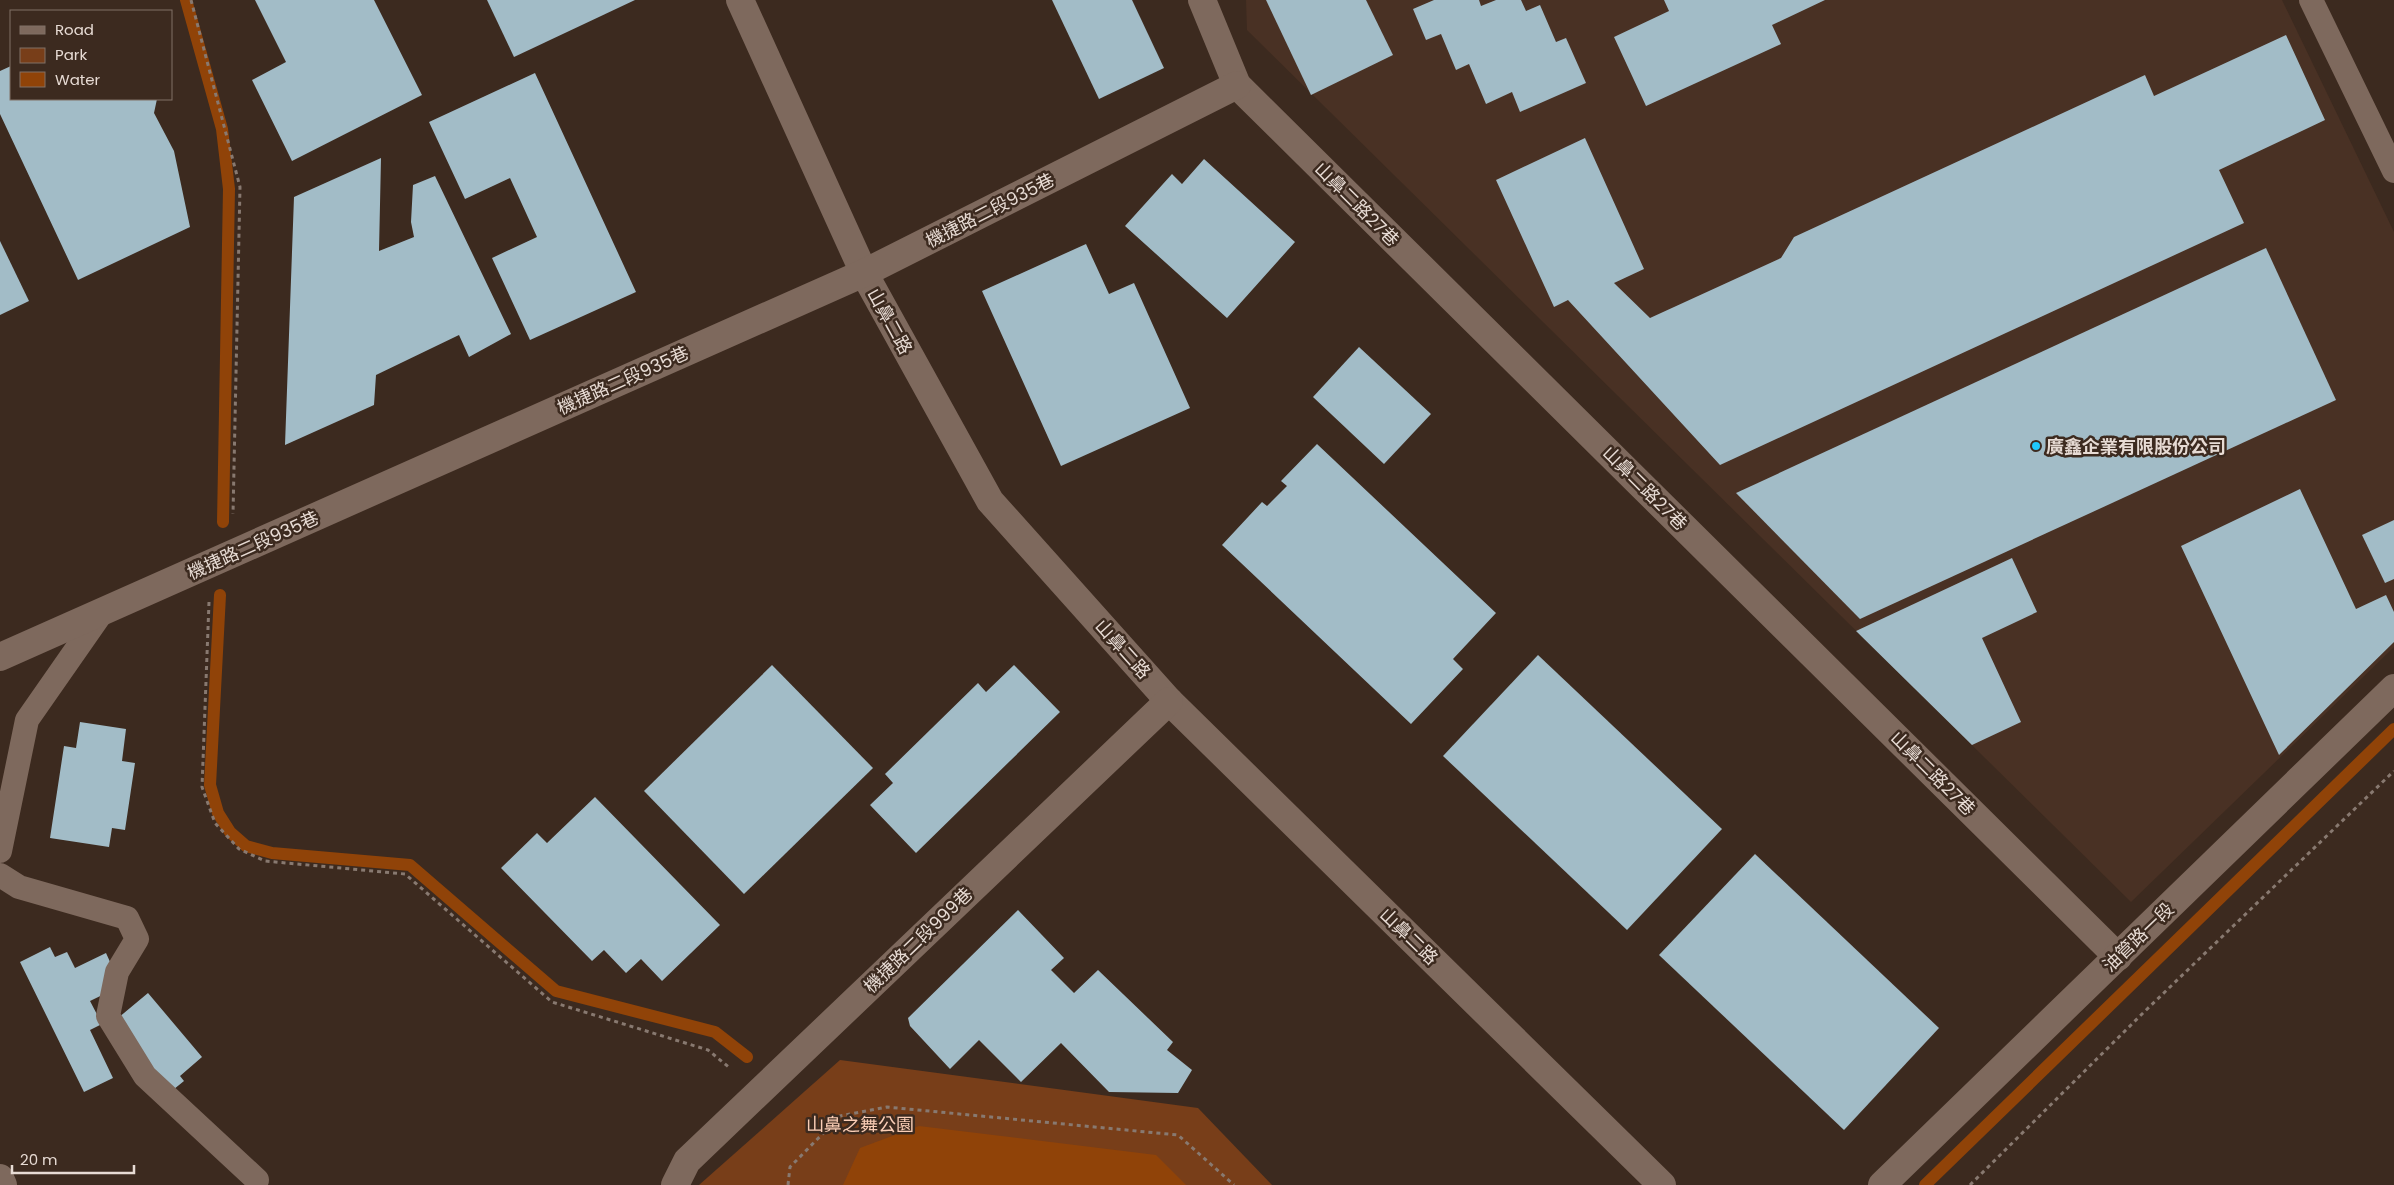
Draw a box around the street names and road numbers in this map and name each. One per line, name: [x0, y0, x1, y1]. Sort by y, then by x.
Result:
street label: 山鼻二路27巷: [1309, 156, 1405, 252]
street label: 機捷路二段935巷: [921, 167, 1059, 253]
street label: 山鼻二路: [862, 283, 918, 359]
street label: 機捷路二段935巷: [553, 340, 693, 420]
street label: 山鼻二路27巷: [1597, 440, 1693, 536]
street label: 機捷路二段935巷: [183, 505, 323, 585]
street label: 山鼻二路: [1090, 614, 1156, 684]
street label: 山鼻二路27巷: [1885, 725, 1981, 821]
street label: 機捷路二段999巷: [858, 882, 978, 998]
street label: 油管路一段: [2097, 897, 2179, 977]
street label: 山鼻二路: [1374, 902, 1444, 970]

